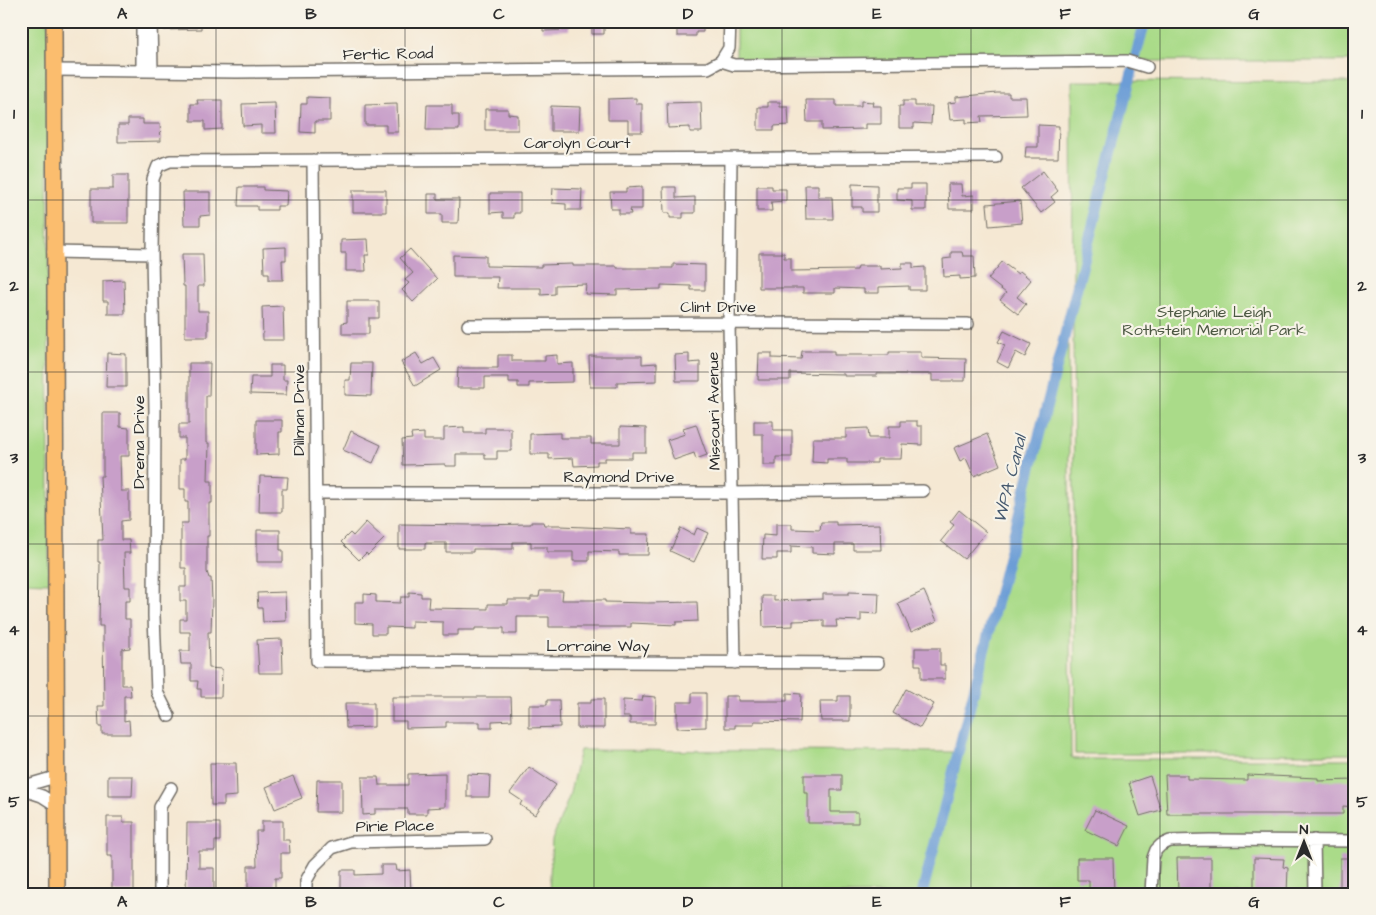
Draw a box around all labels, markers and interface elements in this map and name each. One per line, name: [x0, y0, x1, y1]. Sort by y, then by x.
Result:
text: A: [117, 3, 128, 25]
text: B: [305, 3, 317, 25]
text: C: [493, 3, 505, 25]
text: D: [683, 3, 694, 25]
text: E: [872, 3, 882, 25]
text: F: [1059, 3, 1071, 25]
text: G: [1248, 3, 1260, 25]
street label: Fertic Road: [342, 42, 434, 66]
text: 1: [13, 103, 16, 125]
text: 1: [1361, 103, 1364, 125]
street label: Carolyn Court: [524, 132, 631, 155]
text: 2: [8, 275, 19, 297]
text: 2: [1356, 275, 1367, 297]
street label: Clint Drive: [680, 296, 756, 318]
park label: Stephanie Leigh Rothstein Memorial Park: [1122, 301, 1306, 341]
street label: Missouri Avenue: [702, 351, 726, 470]
street label: Dillman Drive: [288, 364, 310, 456]
street label: Drema Drive: [128, 395, 150, 489]
water label: WPA Canal: [987, 430, 1034, 526]
text: 3: [9, 447, 19, 469]
text: 3: [1357, 447, 1367, 469]
street label: Raymond Drive: [564, 466, 675, 489]
text: 4: [9, 619, 20, 641]
text: 4: [1357, 619, 1368, 641]
street label: Lorraine Way: [546, 635, 650, 658]
text: 5: [8, 791, 20, 813]
text: 5: [1356, 791, 1368, 813]
street label: Pirie Place: [356, 814, 435, 838]
north arrow: [1278, 818, 1328, 868]
text: N: [1300, 820, 1309, 840]
text: A: [117, 891, 128, 913]
text: B: [305, 891, 317, 913]
text: C: [493, 891, 505, 913]
text: D: [683, 891, 694, 913]
text: E: [872, 891, 882, 913]
text: F: [1059, 891, 1071, 913]
text: G: [1248, 891, 1260, 913]

